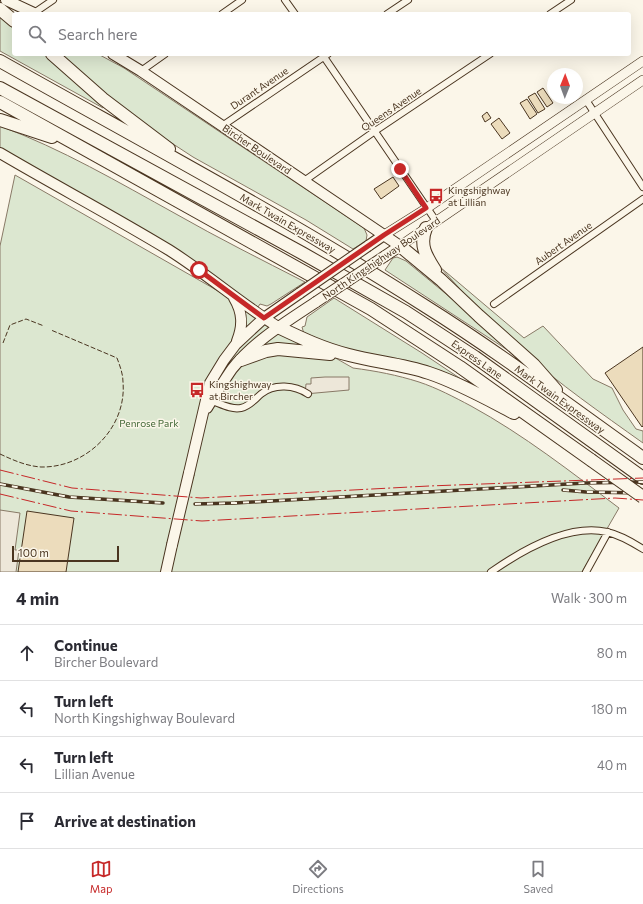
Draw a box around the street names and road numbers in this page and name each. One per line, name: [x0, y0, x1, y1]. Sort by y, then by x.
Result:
street label: Durant Avenue: [228, 64, 290, 112]
street label: Queens Avenue: [359, 84, 423, 134]
street label: Bircher Boulevard: [220, 122, 294, 177]
street label: Mark Twain Expressway: [238, 191, 338, 255]
street label: North Kingshighway Boulevard: [320, 214, 442, 302]
street label: Aubert Avenue: [532, 219, 594, 267]
street label: Express Lane: [449, 337, 505, 381]
street label: Mark Twain Expressway: [513, 362, 607, 436]

